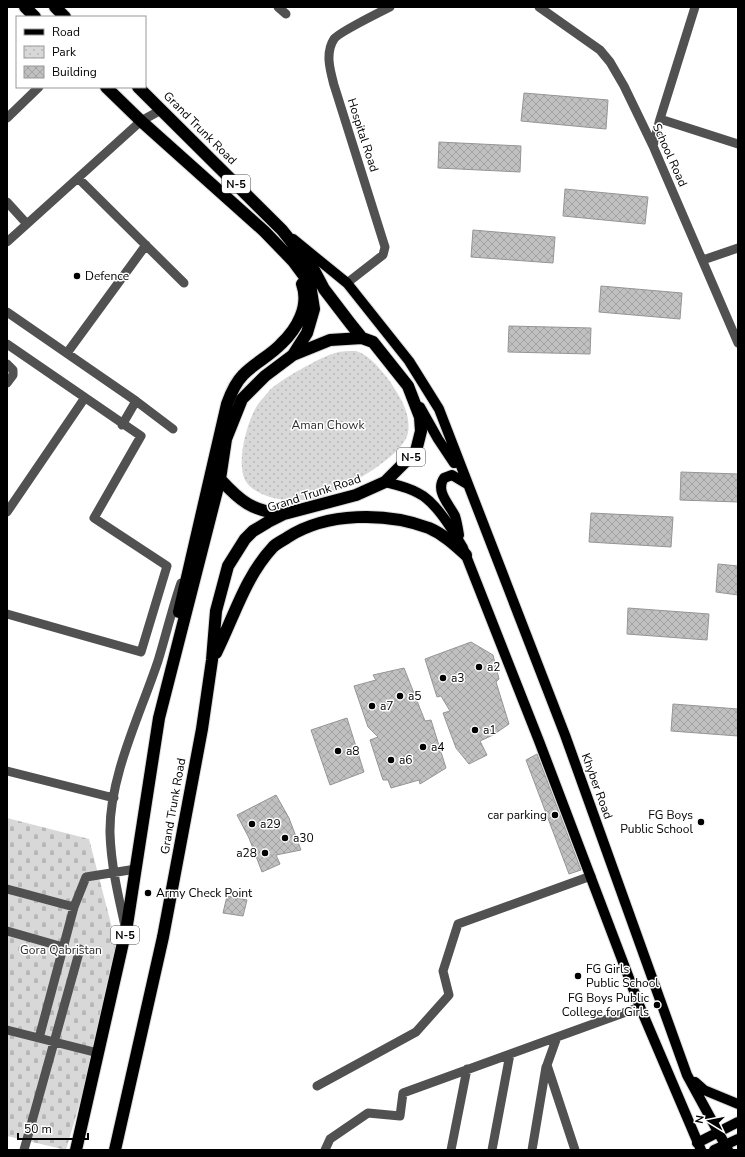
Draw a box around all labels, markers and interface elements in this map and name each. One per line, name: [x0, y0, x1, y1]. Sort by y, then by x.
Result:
legend: [16, 16, 146, 88]
text: Road: [52, 24, 80, 40]
text: Park: [52, 44, 77, 60]
text: Building: [52, 64, 97, 80]
street label: Grand Trunk Road: [160, 88, 240, 168]
street label: Hospital Road: [344, 96, 382, 174]
street label: School Road: [649, 121, 691, 189]
road number: N-5: [222, 175, 250, 193]
place label: Defence: [85, 268, 129, 284]
marker: Defence: [72, 271, 82, 281]
park label: Aman Chowk: [292, 417, 365, 433]
road number: N-5: [397, 448, 425, 466]
street label: Grand Trunk Road: [265, 470, 363, 516]
place label: a2: [487, 659, 501, 675]
marker: a2: [474, 662, 484, 672]
place label: a3: [451, 670, 465, 686]
marker: a3: [438, 673, 448, 683]
place label: a5: [408, 688, 422, 704]
marker: a5: [395, 691, 405, 701]
place label: a7: [380, 698, 394, 714]
marker: a7: [367, 701, 377, 711]
place label: a1: [483, 722, 497, 738]
marker: a1: [470, 725, 480, 735]
place label: a4: [431, 739, 445, 755]
marker: a4: [418, 742, 428, 752]
place label: a8: [346, 743, 360, 759]
marker: a8: [333, 746, 343, 756]
street label: Khyber Road: [578, 751, 616, 821]
place label: a6: [399, 752, 413, 768]
marker: a6: [386, 755, 396, 765]
street label: Grand Trunk Road: [157, 757, 189, 855]
place label: car parking: [487, 807, 547, 823]
place label: FG Boys Public School: [620, 807, 693, 837]
marker: car parking: [550, 810, 560, 820]
place label: a29: [260, 816, 281, 832]
marker: FG Boys Public School: [696, 817, 706, 827]
marker: a29: [247, 819, 257, 829]
place label: a30: [293, 830, 314, 846]
marker: a30: [280, 833, 290, 843]
place label: a28: [236, 845, 257, 861]
marker: a28: [260, 848, 270, 858]
place label: Army Check Point: [156, 885, 253, 901]
marker: Army Check Point: [143, 888, 153, 898]
road number: N-5: [111, 926, 139, 944]
park label: Gora Qabristan: [20, 942, 102, 958]
place label: FG Girls Public School: [586, 961, 659, 991]
marker: FG Girls Public School: [573, 971, 583, 981]
place label: FG Boys Public College for Girls: [562, 990, 649, 1020]
marker: FG Boys Public College for Girls: [652, 1000, 662, 1010]
north arrow: [689, 1101, 729, 1141]
text: N: [692, 1114, 708, 1125]
scale bar: [18, 1115, 88, 1141]
text: 50 m: [24, 1121, 52, 1137]

